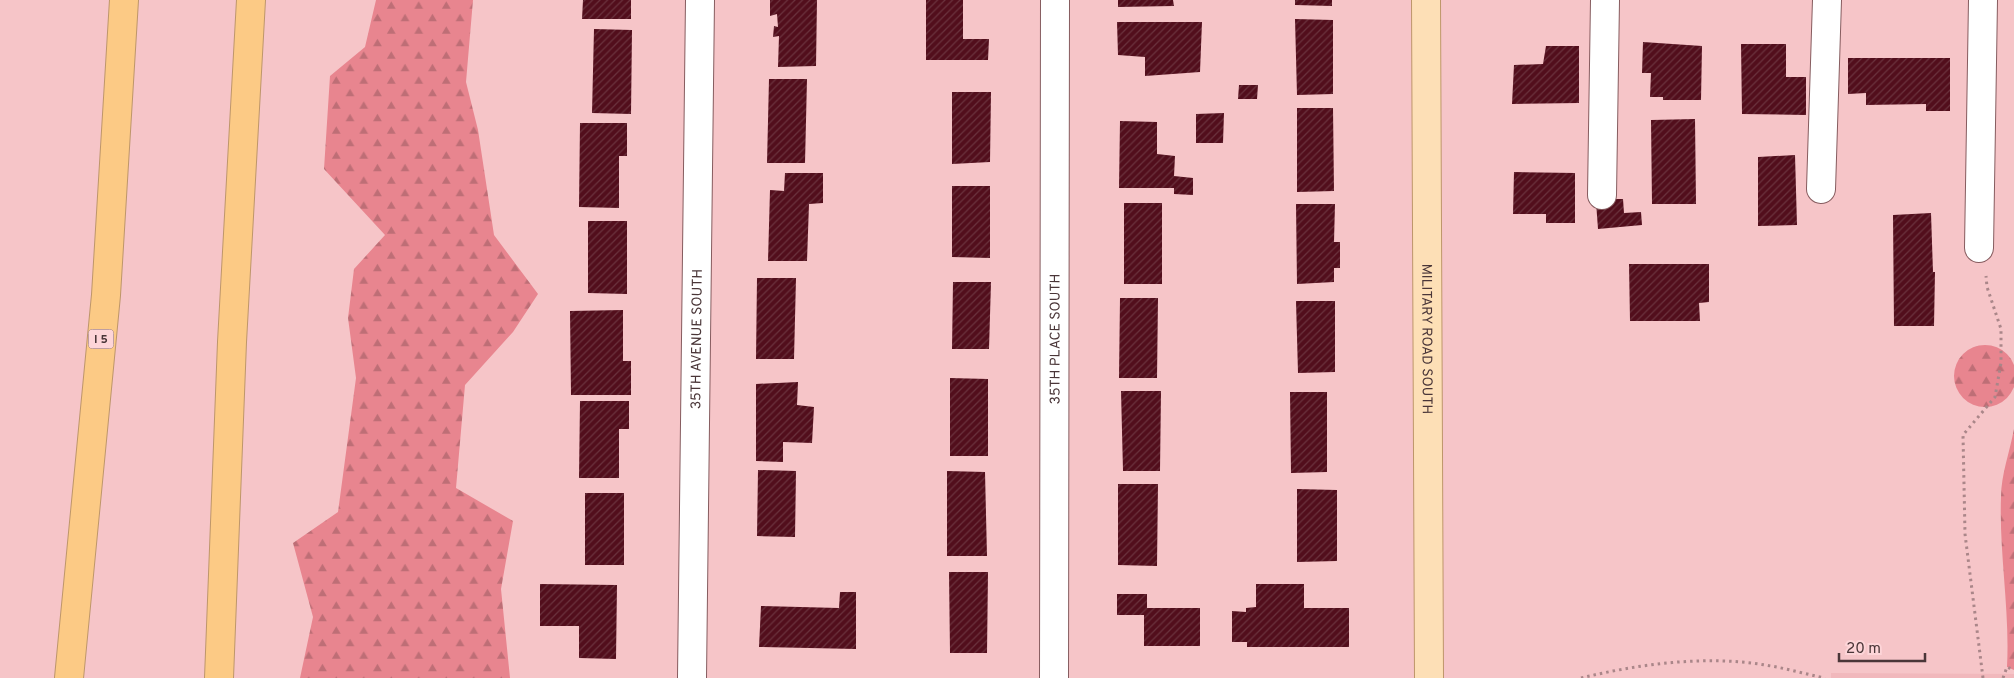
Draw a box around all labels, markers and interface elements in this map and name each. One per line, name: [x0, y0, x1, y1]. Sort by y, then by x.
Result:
street label: MILITARY ROAD SOUTH: [1417, 264, 1435, 414]
street label: 35TH AVENUE SOUTH: [688, 269, 707, 409]
street label: 35TH PLACE SOUTH: [1047, 274, 1065, 404]
road number: I 5: [88, 329, 114, 348]
scale bar: [1839, 630, 1925, 662]
text: 20 m: [1846, 640, 1881, 659]

